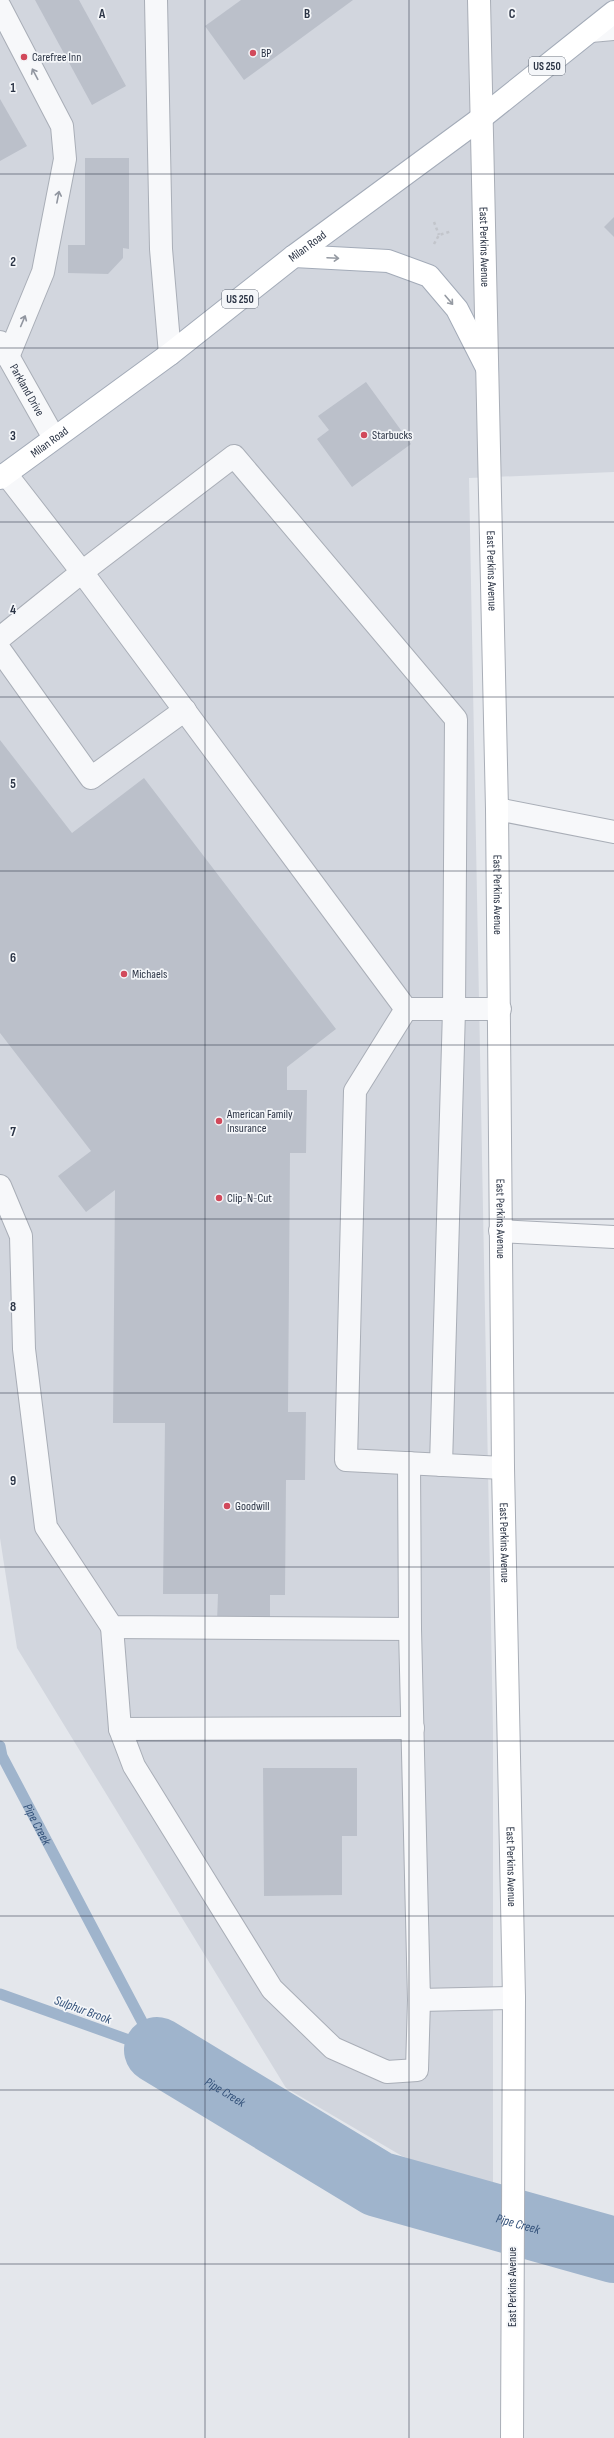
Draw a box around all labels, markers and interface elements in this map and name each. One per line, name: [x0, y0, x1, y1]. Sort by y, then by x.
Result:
text: A: [98, 6, 106, 22]
text: B: [304, 6, 310, 22]
text: C: [509, 6, 516, 22]
place label: BP: [261, 46, 271, 61]
marker: BP: [248, 48, 258, 58]
place label: Carefree Inn: [32, 50, 81, 65]
marker: Carefree Inn: [19, 52, 29, 62]
road number: US 250: [529, 57, 565, 75]
one-way arrow: [31, 68, 38, 80]
text: 1: [10, 80, 16, 96]
one-way arrow: [54, 190, 62, 203]
street label: East Perkins Avenue: [476, 207, 492, 287]
street label: Milan Road: [286, 228, 329, 265]
text: 2: [10, 254, 16, 270]
one-way arrow: [326, 254, 339, 262]
road number: US 250: [222, 290, 258, 308]
one-way arrow: [444, 295, 453, 306]
one-way arrow: [20, 316, 27, 328]
street label: Parkland Drive: [6, 361, 47, 419]
street label: Milan Road: [28, 424, 71, 461]
text: 3: [10, 428, 16, 444]
place label: Starbucks: [372, 428, 412, 443]
marker: Starbucks: [359, 430, 369, 440]
street label: East Perkins Avenue: [483, 531, 500, 611]
text: 4: [10, 602, 16, 618]
text: 5: [10, 776, 16, 792]
street label: East Perkins Avenue: [489, 855, 505, 935]
text: 6: [10, 950, 16, 966]
place label: Michaels: [132, 967, 167, 982]
marker: Michaels: [119, 969, 129, 979]
place label: American Family Insurance: [226, 1107, 293, 1136]
marker: American Family Insurance: [214, 1116, 224, 1126]
text: 7: [10, 1124, 16, 1140]
street label: East Perkins Avenue: [492, 1179, 508, 1259]
place label: Clip-N-Cut: [227, 1191, 272, 1206]
marker: Clip-N-Cut: [214, 1193, 224, 1203]
text: 8: [10, 1299, 16, 1315]
text: 9: [10, 1473, 16, 1489]
place label: Goodwill: [235, 1499, 269, 1514]
marker: Goodwill: [222, 1501, 232, 1511]
street label: East Perkins Avenue: [496, 1502, 512, 1583]
water label: Pipe Creek: [19, 1801, 55, 1849]
street label: East Perkins Avenue: [502, 1826, 519, 1907]
water label: Sulphur Brook: [52, 1992, 114, 2028]
water label: Pipe Creek: [202, 2074, 249, 2111]
water label: Pipe Creek: [494, 2210, 543, 2238]
street label: East Perkins Avenue: [505, 2247, 520, 2327]

